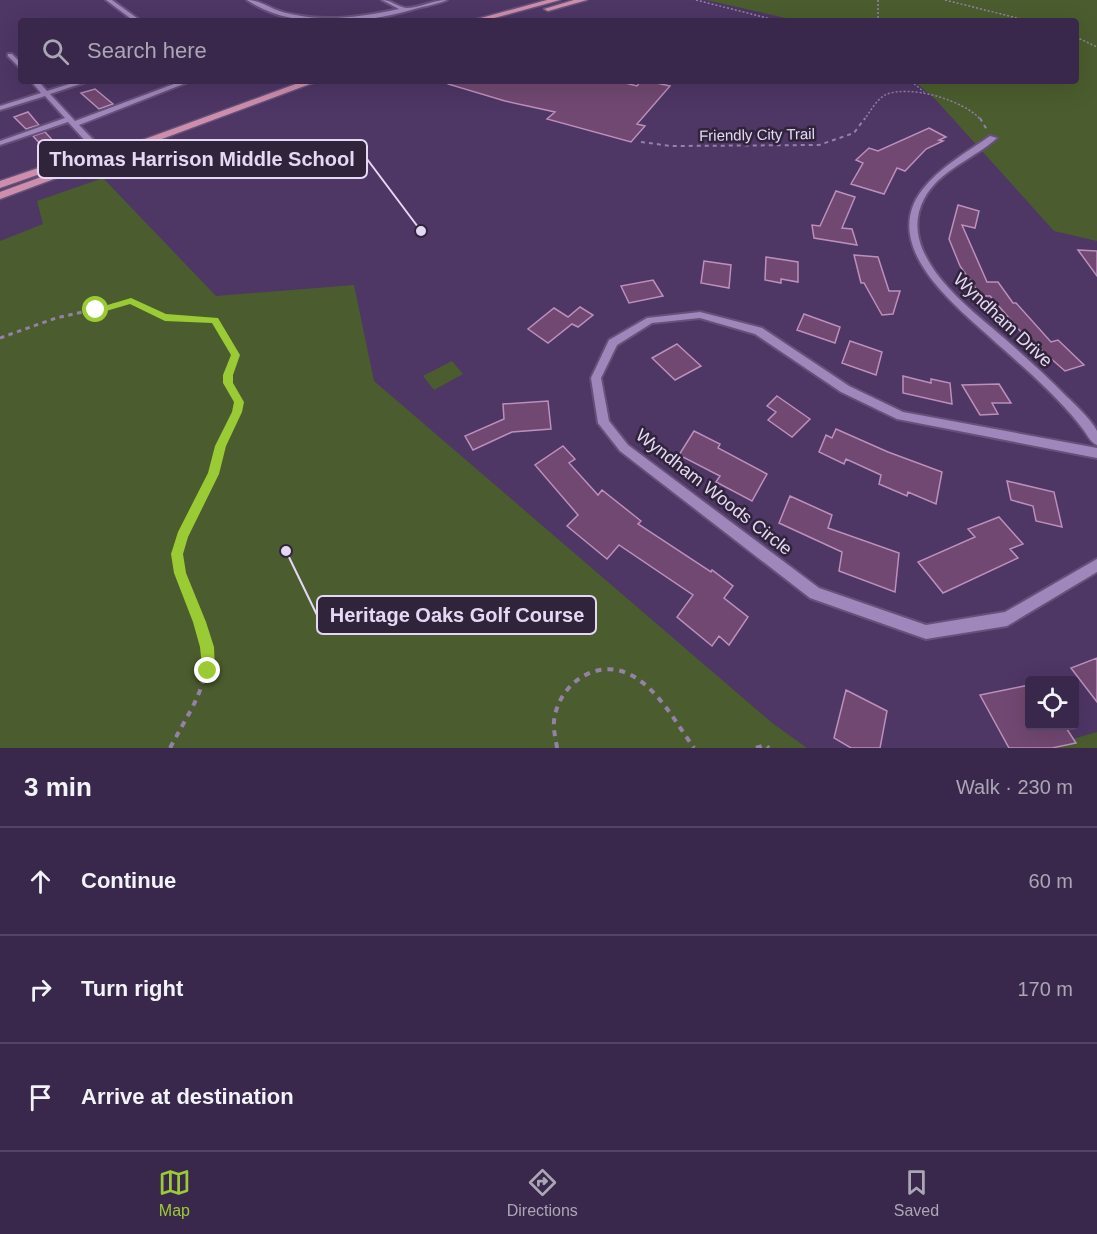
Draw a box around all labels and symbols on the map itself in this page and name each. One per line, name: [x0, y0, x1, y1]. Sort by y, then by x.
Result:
street label: Friendly City Trail: [699, 125, 815, 144]
callout: Thomas Harrison Middle School: [38, 140, 367, 178]
text: Thomas Harrison Middle School: [49, 148, 355, 170]
street label: Wyndham Drive: [949, 269, 1057, 371]
route start: [82, 296, 108, 322]
street label: Wyndham Woods Circle: [632, 425, 796, 559]
callout: Heritage Oaks Golf Course: [317, 596, 596, 634]
text: Heritage Oaks Golf Course: [330, 604, 584, 626]
route end: [194, 657, 220, 683]

